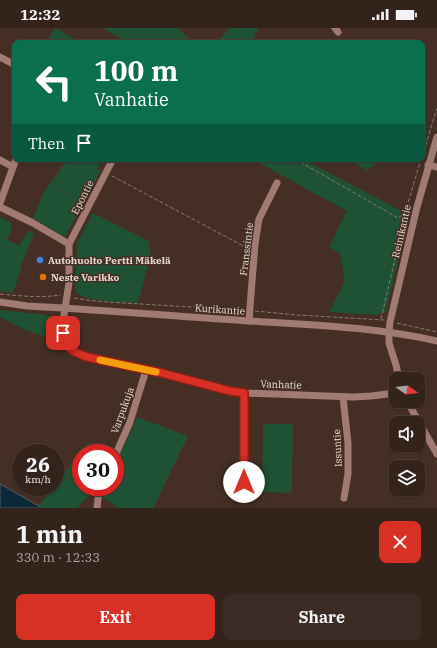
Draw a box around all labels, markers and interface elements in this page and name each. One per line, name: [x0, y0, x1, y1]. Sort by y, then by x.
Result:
text: 12:32: [20, 5, 61, 24]
text: 100 m: [94, 52, 178, 89]
icon: left: [28, 56, 80, 108]
text: Vanhatie: [94, 88, 169, 111]
icon: arrive: [73, 132, 95, 154]
text: Then: [28, 134, 65, 153]
street label: Epontie: [68, 178, 97, 217]
street label: Reinikantie: [389, 203, 414, 259]
street label: Franssintie: [237, 222, 256, 276]
place label: Autohuolto Pertti Mäkelä: [48, 254, 171, 267]
marker: Autohuolto Pertti Mäkelä: [35, 255, 45, 265]
place label: Neste Varikko: [51, 271, 120, 284]
marker: Neste Varikko: [38, 272, 48, 282]
street label: Kurikantie: [194, 301, 246, 318]
pin: [46, 316, 80, 350]
icon: arrive: [52, 322, 74, 344]
north arrow: [389, 372, 425, 408]
map controls: [389, 372, 425, 496]
street label: Vanhatie: [260, 377, 302, 392]
street label: Varpukuja: [108, 385, 137, 435]
button: sound: [389, 416, 425, 452]
street label: Issuntie: [330, 429, 345, 467]
speed limit sign: 30: [72, 444, 124, 496]
text: 26: [26, 451, 50, 478]
button: layers: [389, 460, 425, 496]
position arrow: [223, 461, 265, 503]
text: km/h: [25, 473, 51, 486]
text: 1 min: [16, 518, 83, 550]
button: close: [379, 521, 421, 563]
text: 330 m · 12:33: [16, 549, 100, 566]
button: Exit: [16, 594, 215, 640]
button: Share: [223, 594, 421, 640]

